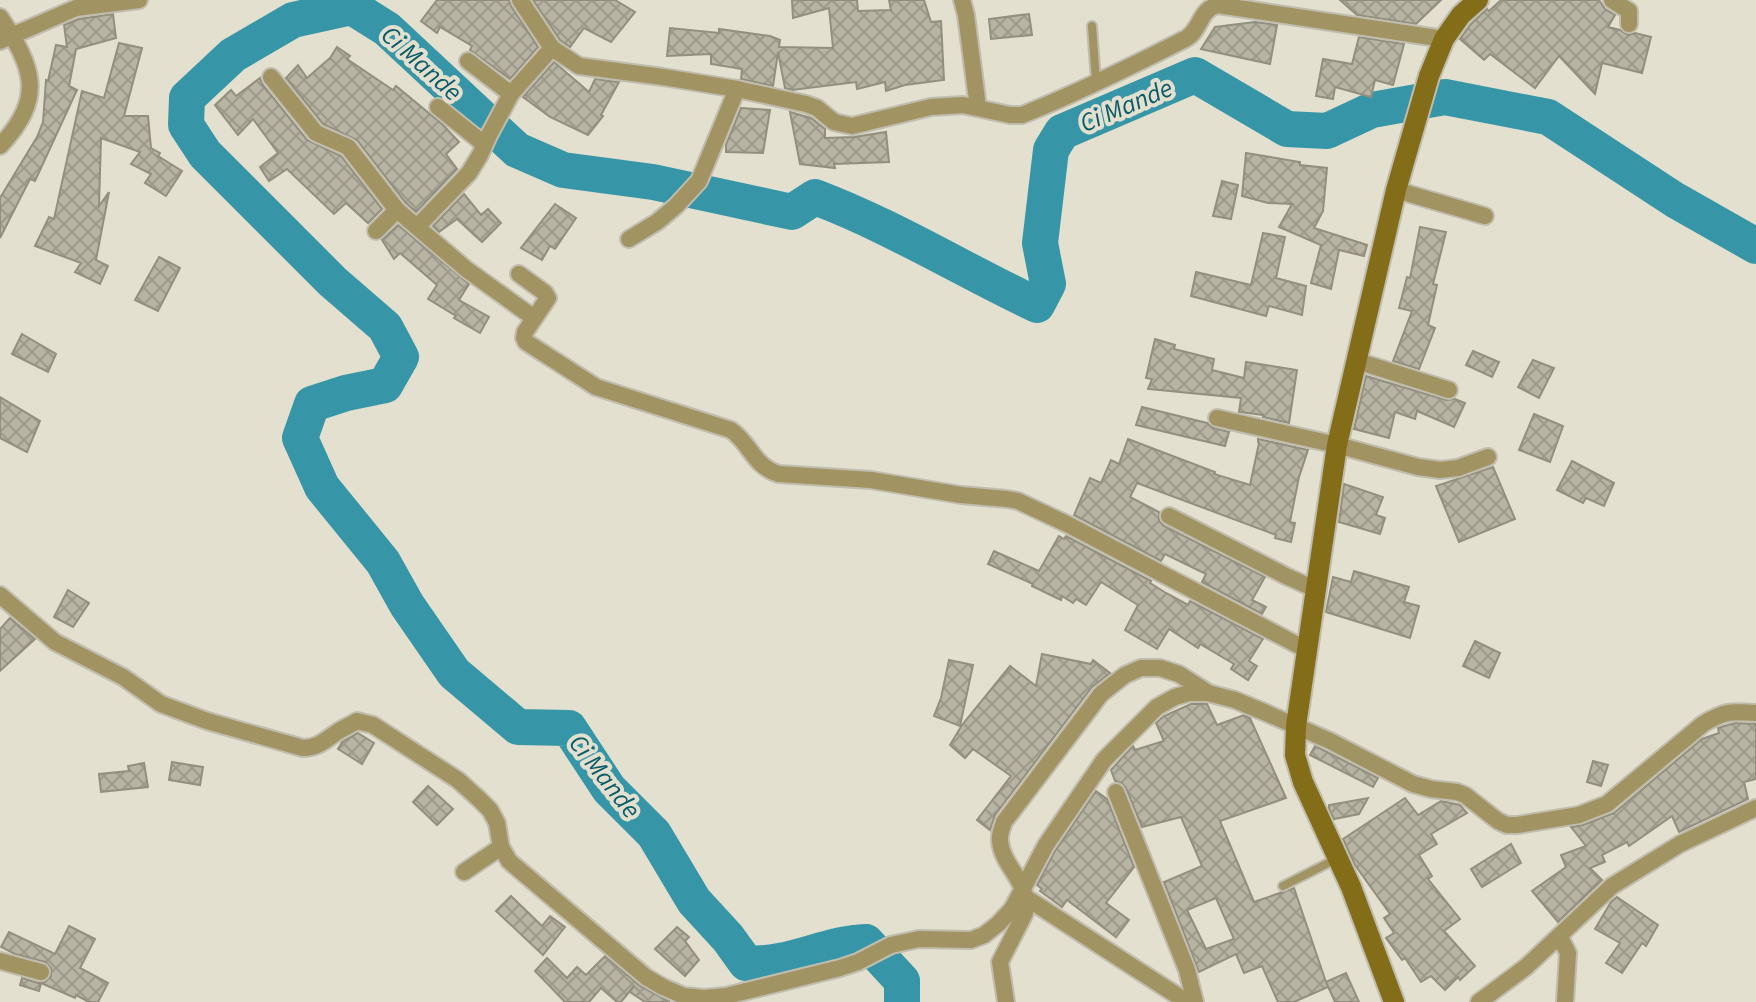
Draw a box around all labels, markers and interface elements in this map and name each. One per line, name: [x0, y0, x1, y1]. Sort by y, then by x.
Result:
water label: Ci Mande: [373, 17, 470, 110]
water label: Ci Mande: [1074, 69, 1179, 142]
water label: Ci Mande: [560, 726, 649, 826]

